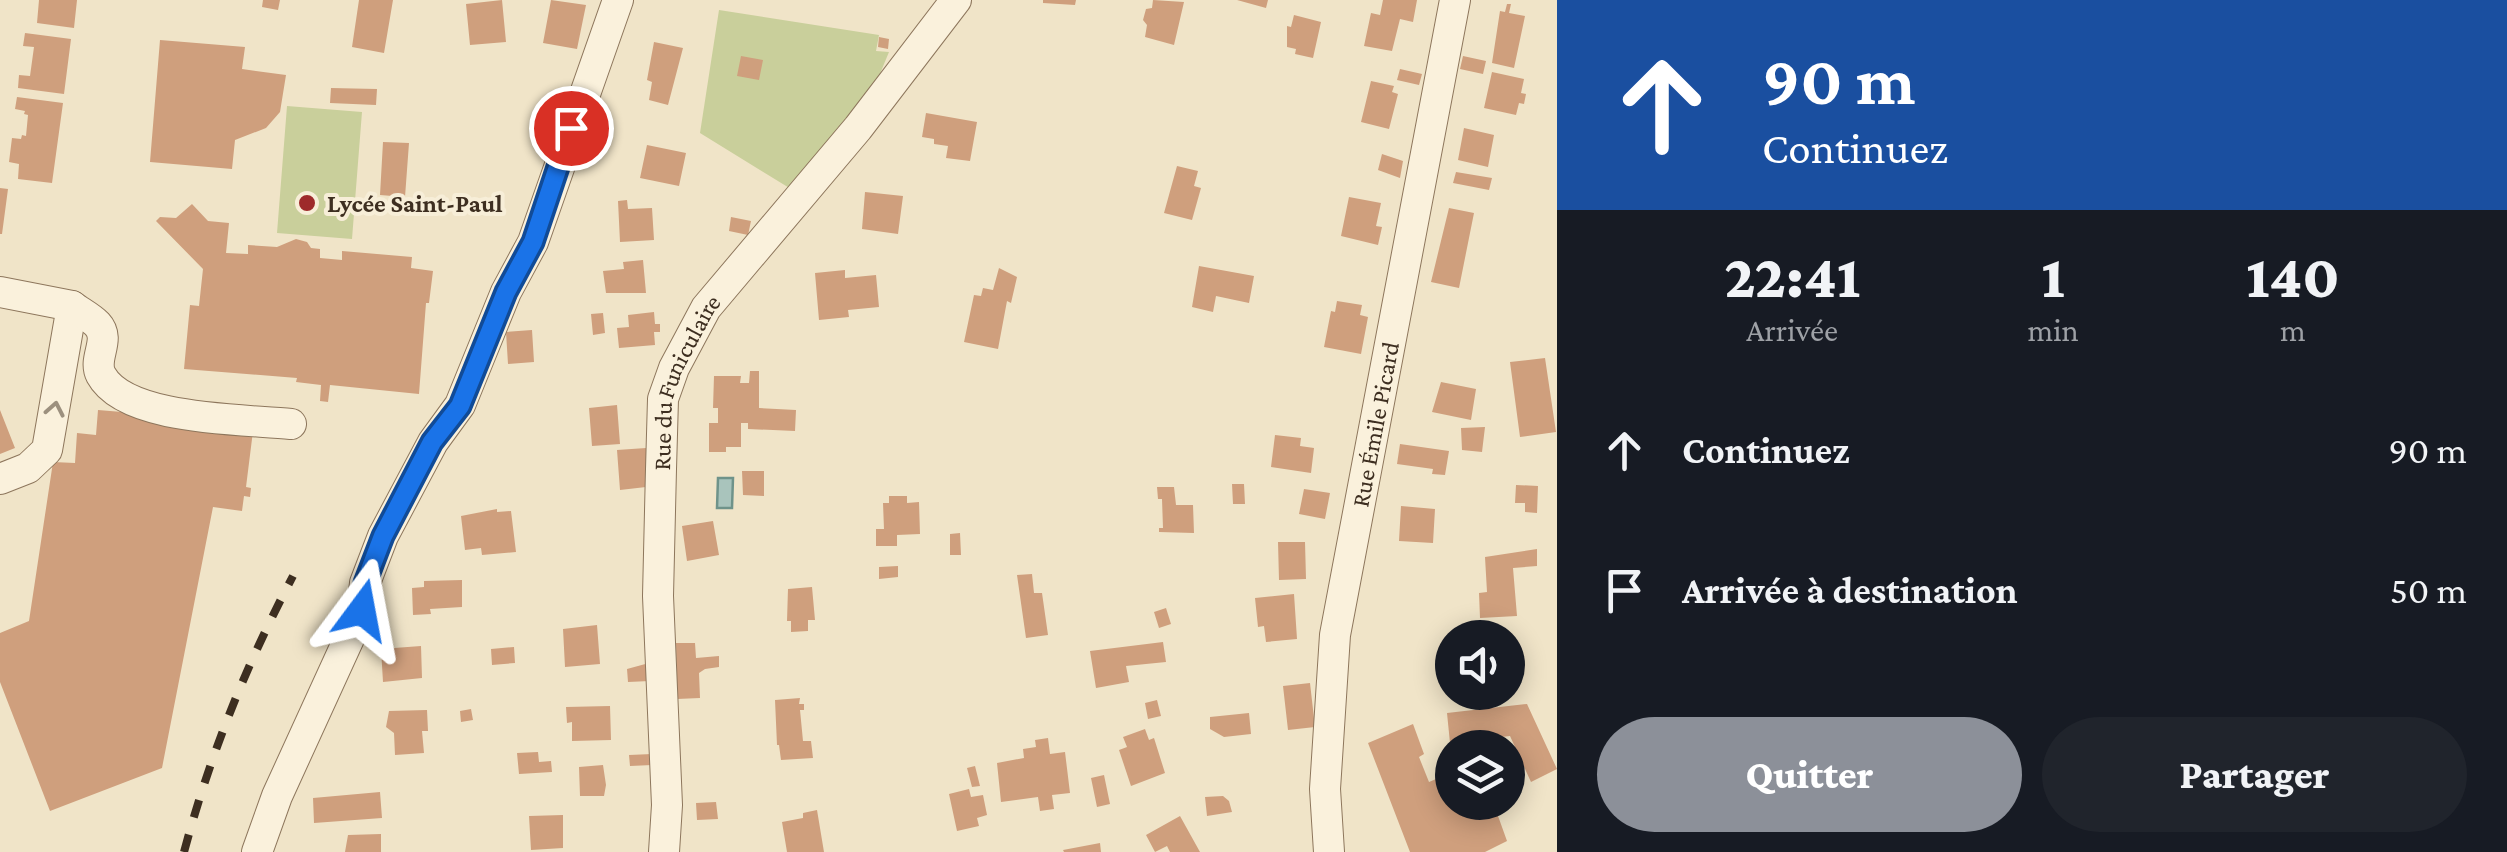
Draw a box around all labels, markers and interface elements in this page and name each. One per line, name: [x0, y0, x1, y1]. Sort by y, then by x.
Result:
icon: ahead: [1597, 40, 1727, 170]
text: 90 m: [1762, 41, 1915, 119]
pin: [529, 86, 614, 171]
icon: arrive: [544, 101, 599, 156]
text: Continuez: [1762, 123, 1948, 173]
place label: Lycée Saint-Paul: [327, 190, 502, 217]
marker: Lycée Saint-Paul: [296, 192, 318, 214]
text: 22:41: [1724, 243, 1860, 310]
text: 1: [2041, 243, 2065, 310]
text: 140: [2246, 243, 2340, 310]
street label: Rue du Funiculaire: [648, 289, 726, 471]
text: Arrivée: [1746, 312, 1838, 348]
text: min: [2027, 312, 2079, 348]
text: m: [2280, 312, 2306, 348]
street label: Rue Émile Picard: [1347, 339, 1404, 509]
one-way arrow: [43, 401, 64, 418]
icon: ahead: [1597, 423, 1652, 478]
text: Continuez: [1682, 429, 1850, 471]
text: 90 m: [2389, 429, 2467, 471]
position arrow: [310, 558, 414, 662]
icon: arrive: [1597, 563, 1652, 618]
text: Arrivée à destination: [1682, 569, 2018, 611]
text: 50 m: [2390, 569, 2467, 611]
map controls: [1435, 620, 1525, 820]
button: sound: [1435, 620, 1525, 710]
button: Quitter: [1597, 717, 2022, 832]
button: Partager: [2042, 717, 2467, 832]
button: layers: [1435, 730, 1525, 820]

